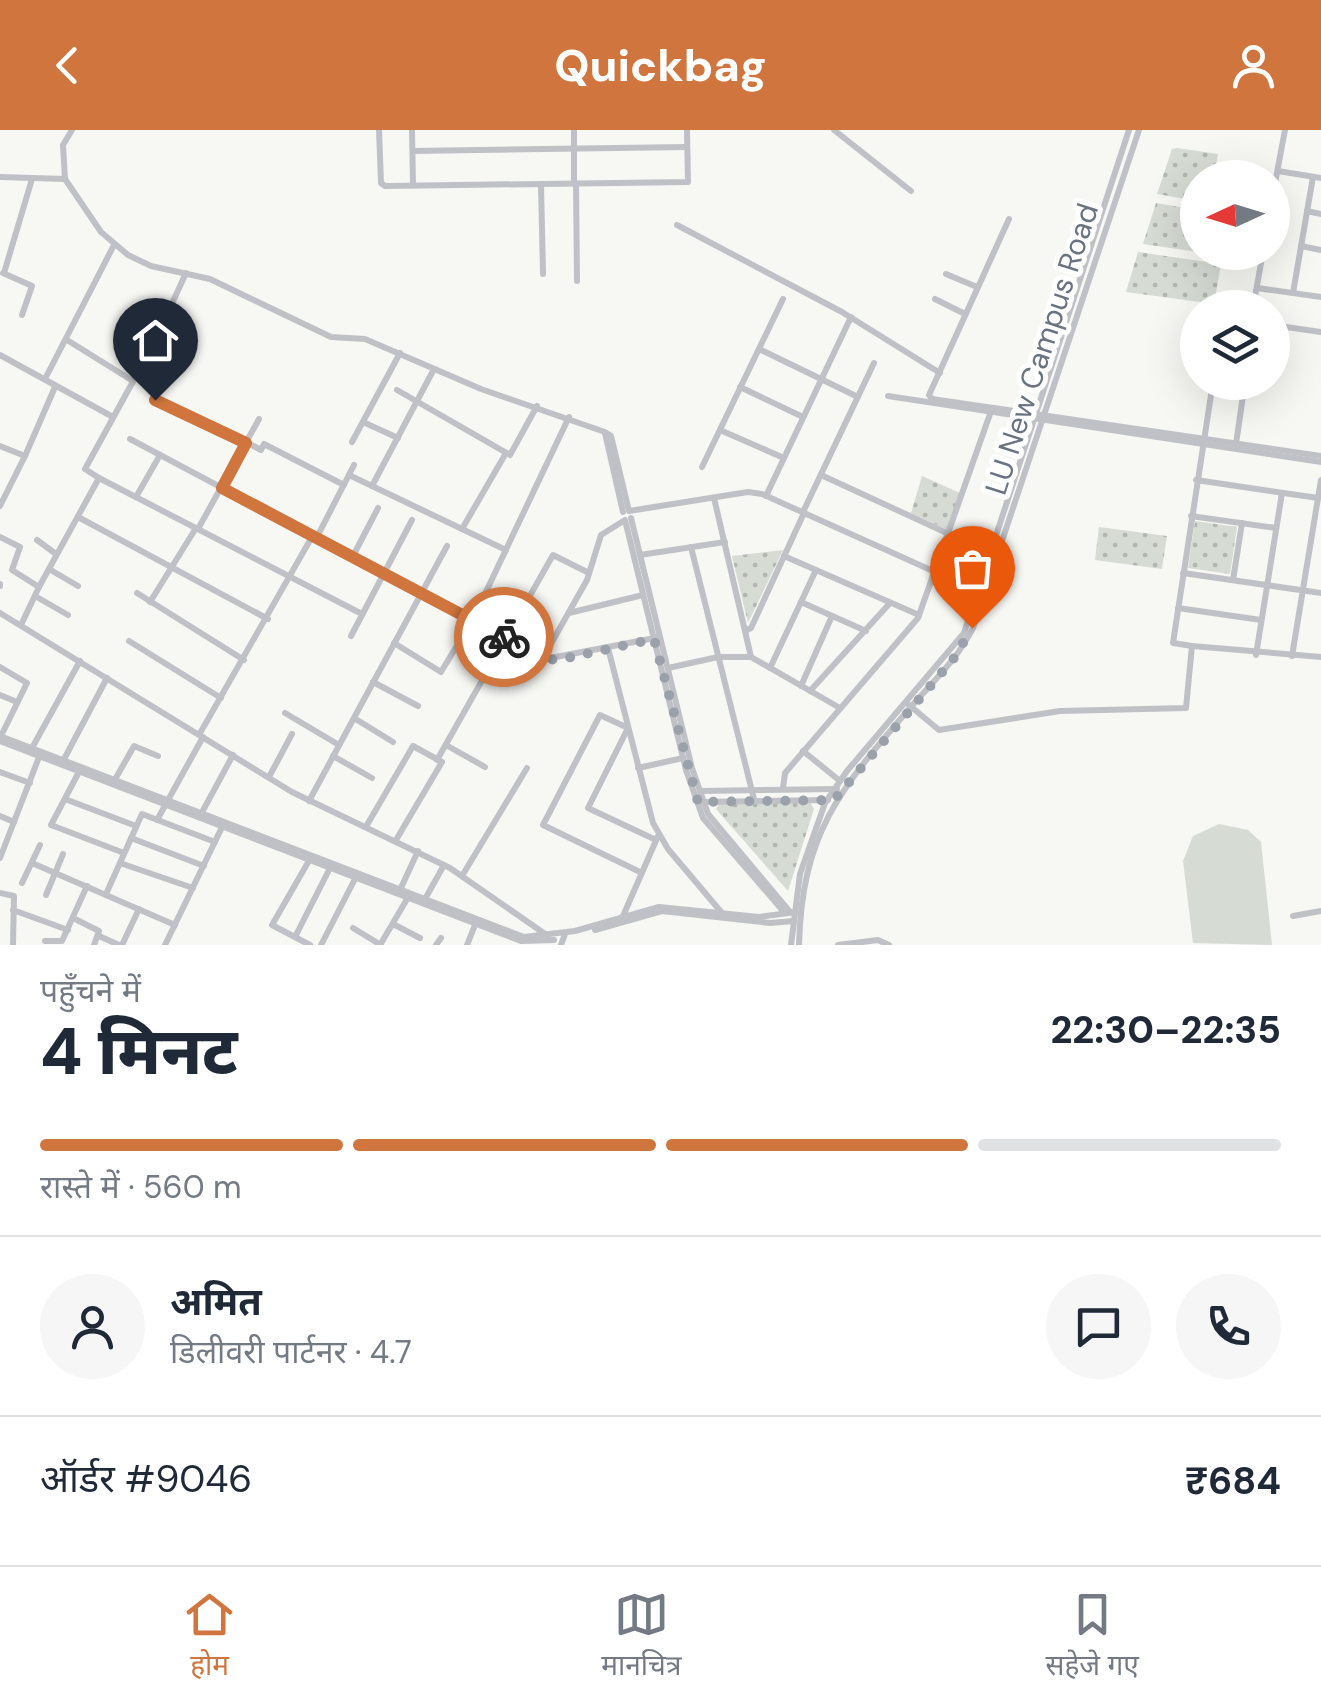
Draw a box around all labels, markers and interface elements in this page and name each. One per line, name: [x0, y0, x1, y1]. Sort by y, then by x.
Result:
text: Quickbag: [554, 36, 767, 95]
icon: back: [40, 38, 95, 93]
icon: person: [1226, 38, 1281, 93]
north arrow: [1180, 160, 1290, 270]
map controls: [1180, 160, 1290, 400]
street label: LU New Campus Road: [976, 198, 1107, 499]
button: layers: [1180, 290, 1290, 400]
pin: [113, 298, 198, 401]
icon: home: [128, 313, 183, 368]
pin: [930, 526, 1015, 629]
icon: bag: [945, 541, 1000, 596]
courier: [454, 587, 554, 687]
icon: bike: [477, 610, 532, 665]
text: पहुँचने में: [40, 970, 141, 1012]
text: 22:30–22:35: [1050, 1005, 1281, 1055]
text: 4 मिनट: [40, 1010, 238, 1094]
text: रास्ते में · 560 m: [40, 1166, 242, 1208]
button: person: [40, 1274, 145, 1379]
button: chat: [1046, 1274, 1151, 1379]
button: phone: [1176, 1274, 1281, 1379]
text: अमित: [170, 1277, 262, 1327]
text: डिलीवरी पार्टनर · 4.7: [170, 1331, 412, 1373]
text: ऑर्डर #9046: [40, 1454, 252, 1504]
text: ₹684: [1185, 1456, 1281, 1506]
tab: होम: [182, 1587, 237, 1686]
tab: मानचित्र: [601, 1587, 681, 1686]
tab: सहेजे गए: [1046, 1587, 1139, 1686]

